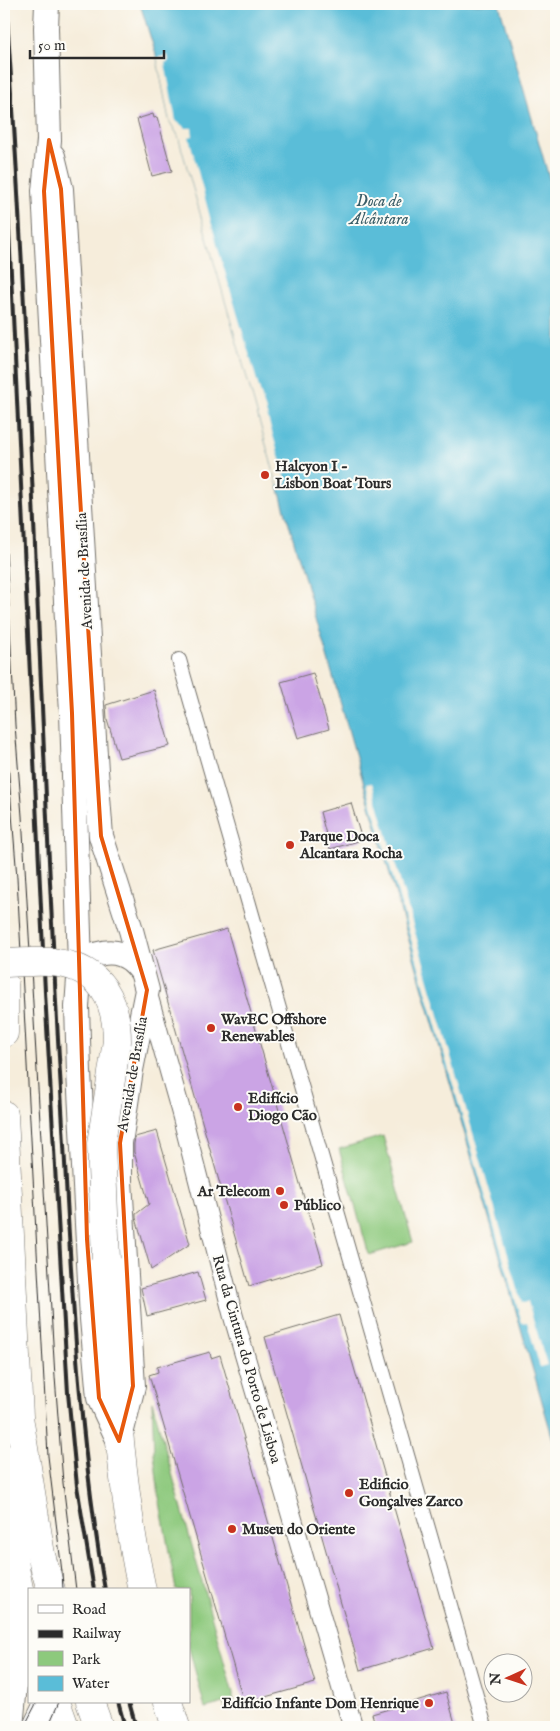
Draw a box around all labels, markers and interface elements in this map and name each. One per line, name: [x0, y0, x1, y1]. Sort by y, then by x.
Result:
scale bar: [30, 28, 164, 60]
text: 50 m: [38, 36, 66, 55]
water label: Doca de Alcântara: [348, 192, 408, 230]
place label: Halcyon I - Lisbon Boat Tours: [275, 457, 392, 493]
marker: Halcyon I - Lisbon Boat Tours: [259, 469, 271, 481]
street label: Avenida de Brasília: [72, 512, 97, 631]
place label: Parque Doca Alcantara Rocha: [299, 827, 403, 863]
marker: Parque Doca Alcantara Rocha: [284, 839, 296, 851]
place label: WavEC Offshore Renewables: [220, 1010, 326, 1046]
street label: Avenida de Brasília: [113, 1014, 152, 1134]
marker: WavEC Offshore Renewables: [205, 1022, 217, 1034]
place label: Edifício Diogo Cão: [248, 1089, 317, 1125]
marker: Edifício Diogo Cão: [232, 1101, 244, 1113]
place label: Ar Telecom: [197, 1182, 270, 1201]
marker: Ar Telecom: [274, 1185, 286, 1197]
place label: Público: [294, 1196, 341, 1215]
marker: Público: [278, 1199, 290, 1211]
street label: Rua da Cintura do Porto de Lisboa: [208, 1253, 286, 1466]
place label: Edificio Gonçalves Zarco: [359, 1475, 463, 1511]
marker: Edificio Gonçalves Zarco: [343, 1487, 355, 1499]
place label: Museu do Oriente: [242, 1520, 355, 1539]
marker: Museu do Oriente: [226, 1523, 238, 1535]
legend: [28, 1588, 190, 1704]
text: Road: [72, 1600, 107, 1619]
text: Railway: [72, 1624, 122, 1643]
text: Park: [72, 1650, 102, 1669]
north arrow: [482, 1654, 532, 1704]
text: N: [487, 1672, 505, 1686]
text: Water: [72, 1674, 110, 1693]
place label: Edifício Infante Dom Henrique: [222, 1694, 419, 1713]
marker: Edifício Infante Dom Henrique: [423, 1697, 435, 1709]

